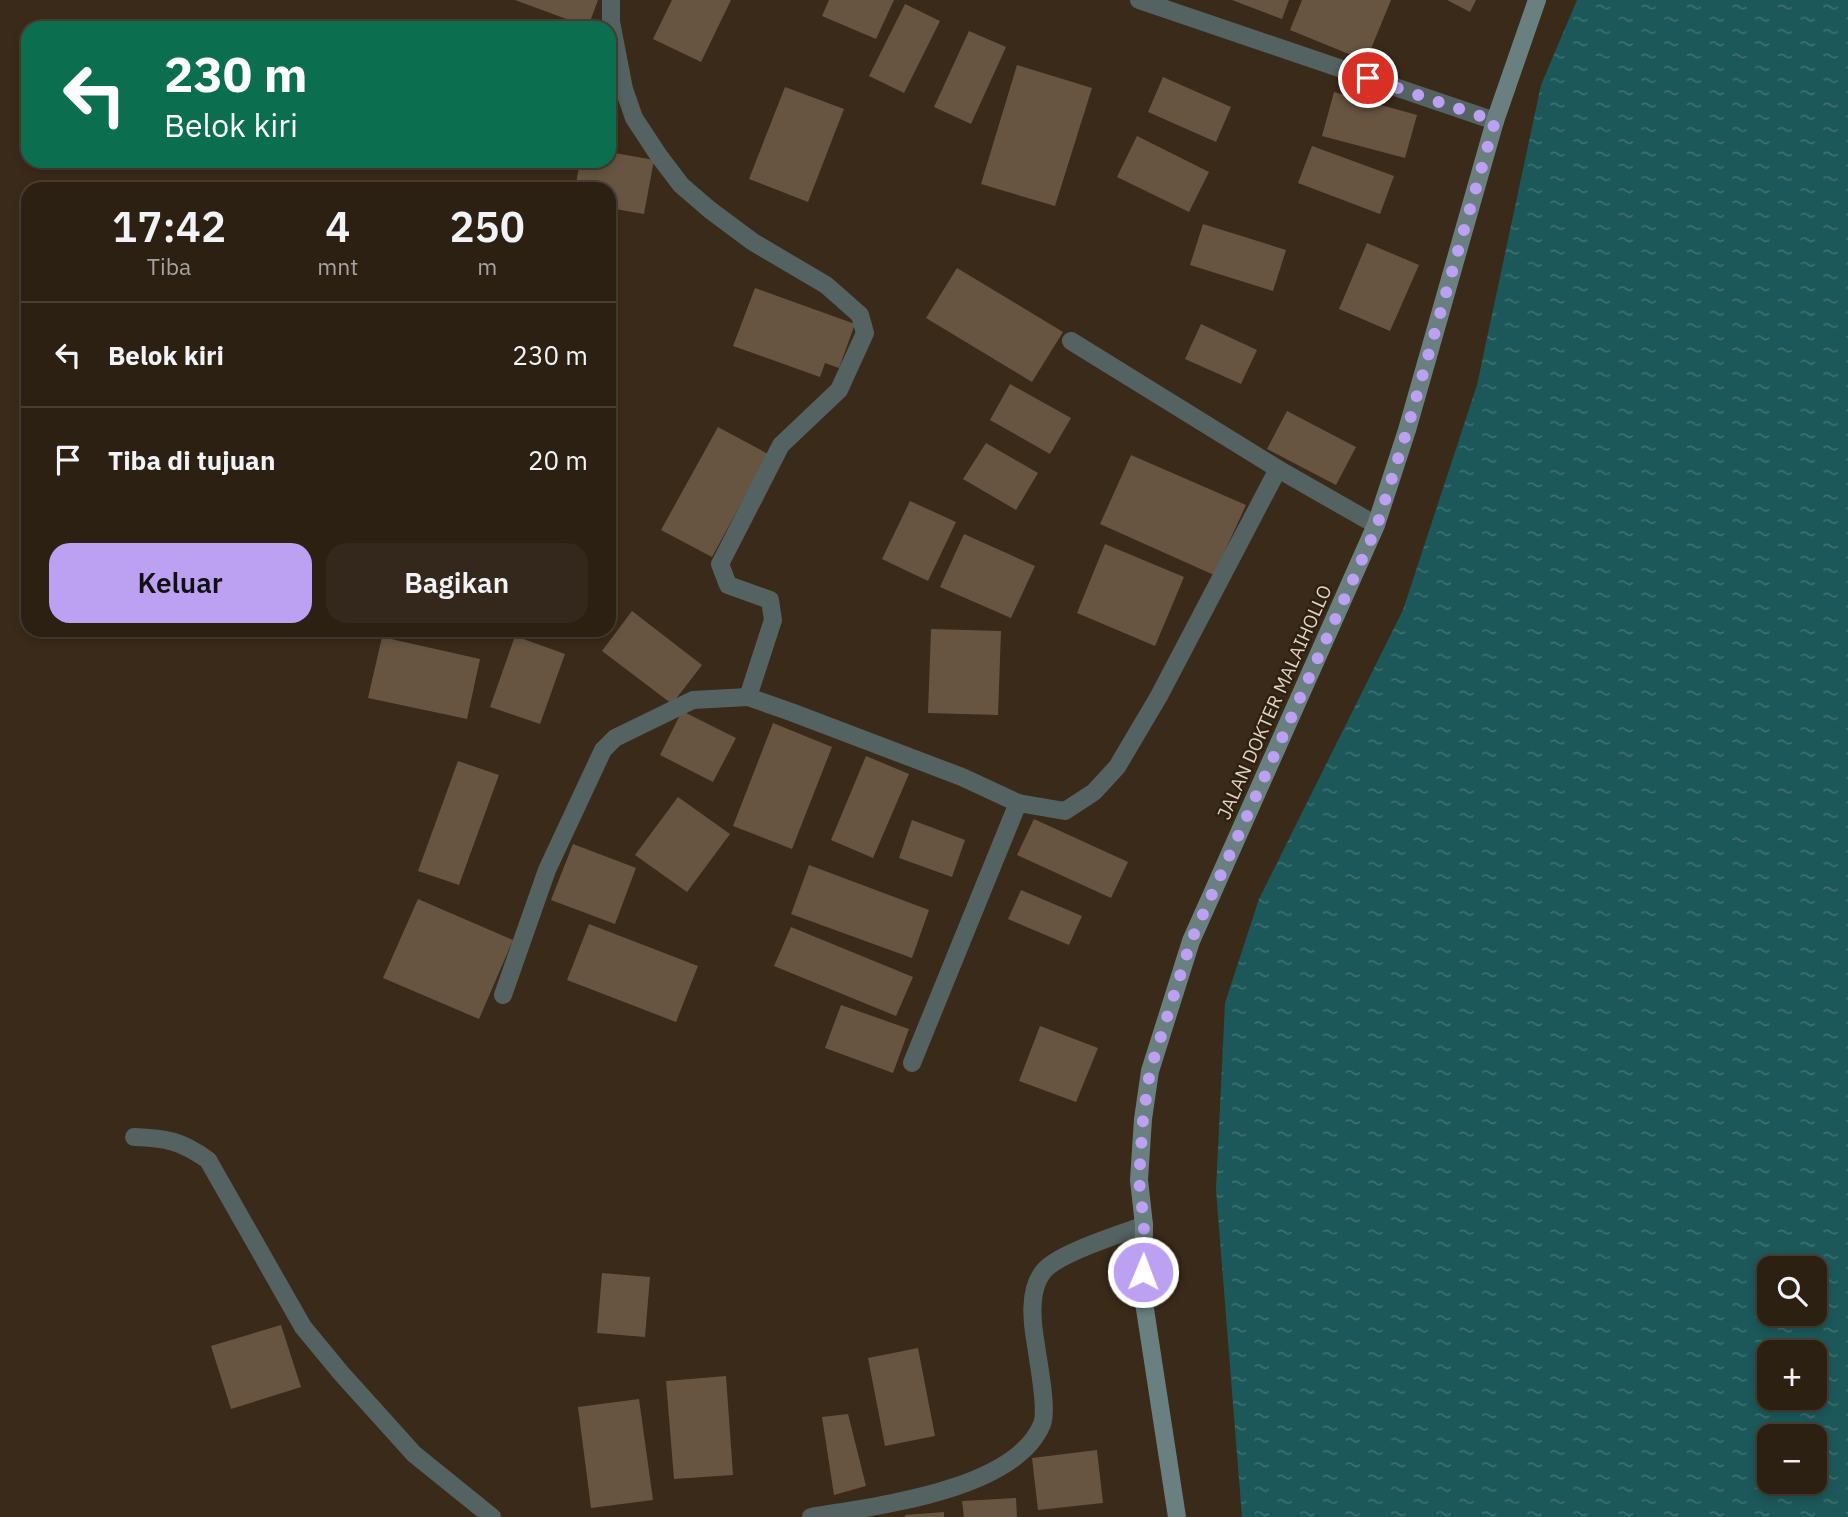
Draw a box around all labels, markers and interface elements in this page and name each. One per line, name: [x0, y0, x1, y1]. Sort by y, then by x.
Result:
text: 230 m: [164, 42, 308, 105]
pin: [1338, 48, 1398, 108]
icon: left: [49, 49, 140, 140]
icon: arrive: [1349, 59, 1387, 97]
text: Belok kiri: [164, 104, 298, 146]
text: 17:42: [112, 199, 226, 254]
text: 4: [325, 199, 350, 254]
text: 250: [449, 199, 525, 254]
text: Tiba: [147, 251, 191, 281]
text: mnt: [317, 251, 358, 281]
text: m: [477, 251, 497, 281]
icon: left: [49, 336, 87, 374]
text: Belok kiri: [108, 338, 224, 372]
text: 230 m: [512, 338, 588, 372]
icon: arrive: [49, 441, 87, 479]
text: Tiba di tujuan: [108, 443, 275, 477]
text: 20 m: [528, 443, 588, 477]
button: Keluar: [49, 543, 312, 623]
button: Bagikan: [326, 543, 588, 623]
street label: JALAN DOKTER MALAIHOLLO: [1211, 581, 1337, 823]
position arrow: [1106, 1235, 1180, 1309]
map controls: [1757, 1256, 1827, 1494]
button: search: [1757, 1256, 1827, 1326]
button: +: [1757, 1340, 1827, 1410]
button: −: [1757, 1424, 1827, 1494]

